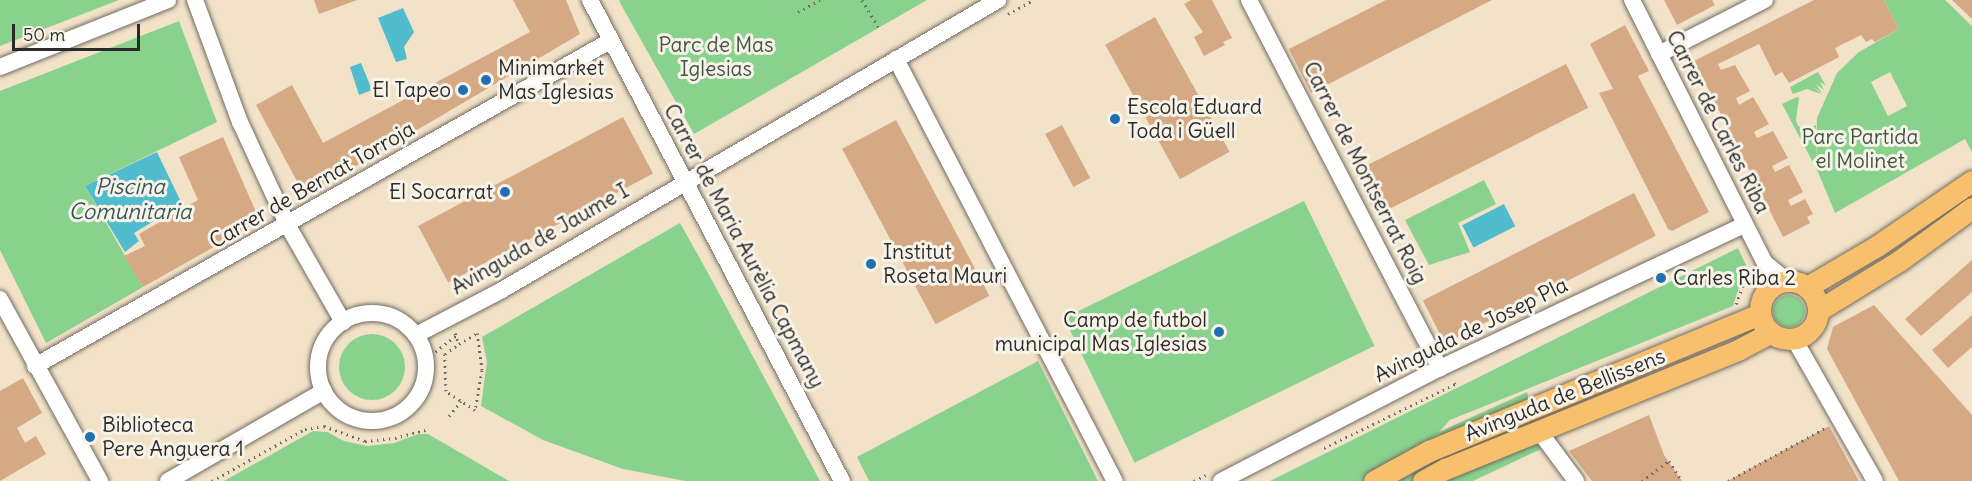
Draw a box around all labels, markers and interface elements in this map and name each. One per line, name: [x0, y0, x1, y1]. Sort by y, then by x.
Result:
scale bar: [15, 12, 142, 50]
text: 50 m: [23, 23, 65, 46]
street label: Carrer de Carles Riba: [1661, 26, 1775, 218]
park label: Parc de Mas Iglesias: [658, 32, 774, 82]
place label: Minimarket Mas Iglesias: [498, 55, 614, 105]
street label: Carrer de Montserrat Roig: [1298, 57, 1432, 289]
marker: Minimarket Mas Iglesias: [479, 73, 493, 87]
place label: El Tapeo: [372, 77, 451, 103]
marker: El Tapeo: [456, 83, 470, 97]
place label: Escola Eduard Toda i Güell: [1127, 94, 1262, 144]
street label: Carrer de Maria Aurèlia Capmany: [658, 100, 830, 392]
marker: Escola Eduard Toda i Güell: [1108, 112, 1122, 126]
street label: Carrer de Bernat Torroja: [205, 116, 419, 254]
park label: Parc Partida el Molinet: [1802, 124, 1918, 174]
water label: Piscina Comunitaria: [69, 173, 191, 224]
street label: Avinguda de Jaume I: [447, 178, 633, 300]
place label: El Socarrat: [389, 179, 493, 205]
marker: El Socarrat: [498, 185, 512, 199]
place label: Institut Roseta Mauri: [883, 239, 1007, 289]
marker: Institut Roseta Mauri: [864, 257, 878, 271]
place label: Carles Riba 2: [1673, 265, 1796, 291]
marker: Carles Riba 2: [1654, 271, 1668, 285]
street label: Avinguda de Josep Pla: [1370, 272, 1572, 388]
place label: Camp de futbol municipal Mas Iglesias: [995, 307, 1207, 357]
marker: Camp de futbol municipal Mas Iglesias: [1212, 325, 1226, 339]
street label: Avinguda de Bellissens: [1461, 343, 1669, 447]
place label: Biblioteca Pere Anguera 1: [102, 412, 244, 462]
marker: Biblioteca Pere Anguera 1: [83, 430, 97, 444]

